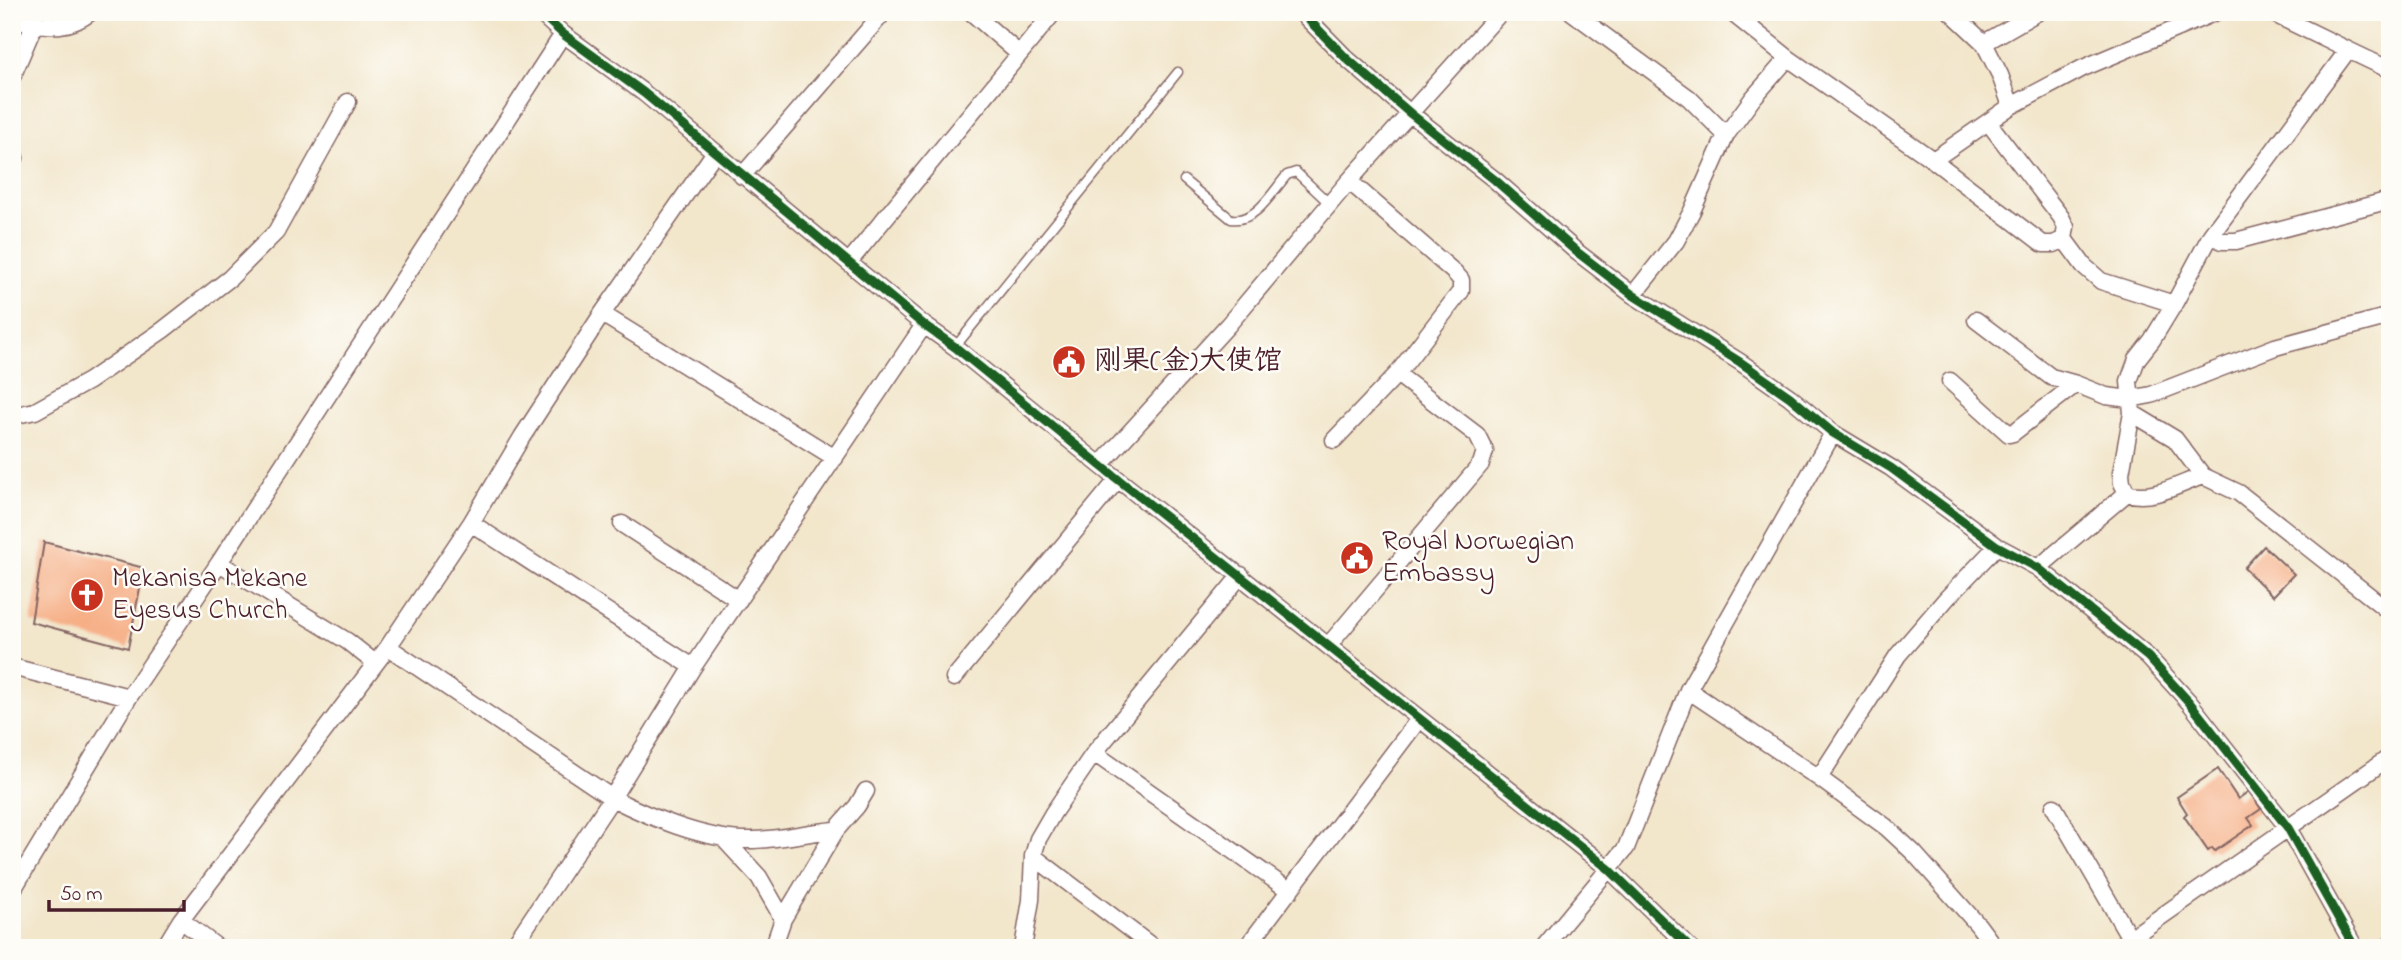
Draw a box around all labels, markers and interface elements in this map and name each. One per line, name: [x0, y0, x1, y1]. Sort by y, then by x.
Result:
place label: 刚果(金)大使馆: [1094, 342, 1282, 383]
public building icon: 刚果(金)大使馆: [1050, 343, 1088, 381]
place label: Royal Norwegian Embassy: [1382, 522, 1574, 595]
public building icon: Royal Norwegian Embassy: [1338, 539, 1376, 577]
place label: Mekanisa Mekane Eyesus Church: [112, 559, 308, 632]
church icon: Mekanisa Mekane Eyesus Church: [68, 576, 106, 614]
scale bar: [49, 869, 184, 913]
text: 50 m: [60, 880, 103, 910]

